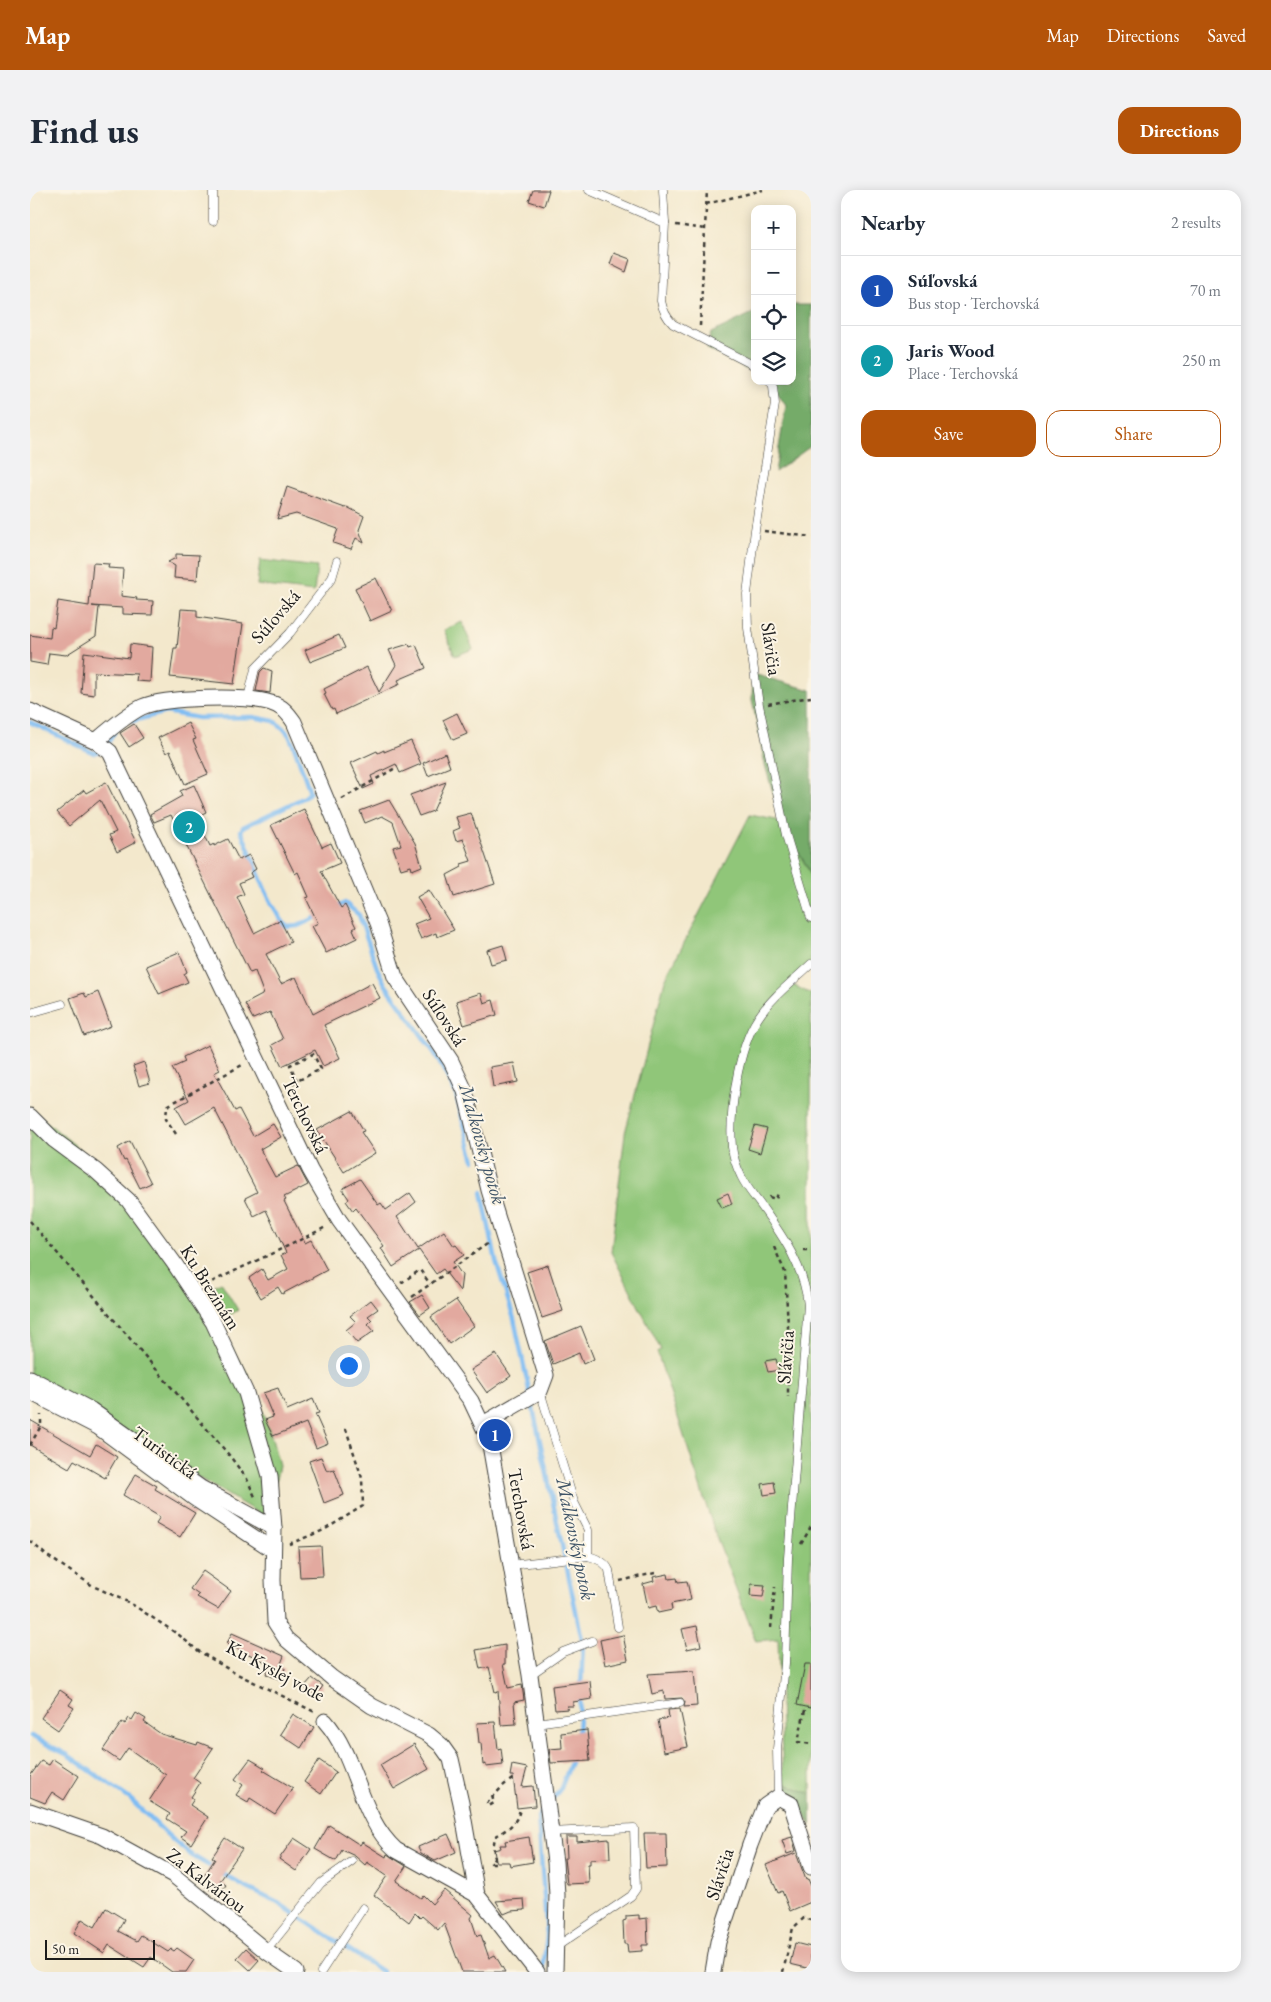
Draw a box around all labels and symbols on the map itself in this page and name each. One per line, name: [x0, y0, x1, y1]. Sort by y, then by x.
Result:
street label: Súľovská: [245, 584, 306, 649]
street label: Slávičia: [755, 621, 788, 678]
pin: 2: [173, 808, 205, 846]
street label: Súľovská: [417, 984, 473, 1051]
street label: Terchovská: [276, 1073, 335, 1158]
water label: Malkovský potok: [453, 1080, 513, 1207]
street label: Ku Brezinám: [175, 1240, 247, 1335]
street label: Slávičia: [771, 1329, 800, 1385]
your location: [336, 1353, 362, 1379]
pin: 1: [479, 1416, 511, 1454]
street label: Turistická: [127, 1420, 203, 1485]
street label: Terchovská: [502, 1466, 541, 1552]
water label: Malkovský potok: [550, 1474, 602, 1603]
street label: Ku Kyslej vode: [222, 1634, 330, 1707]
street label: Za Kalváriou: [162, 1842, 252, 1919]
street label: Slávičia: [699, 1844, 740, 1903]
scale bar: [45, 1937, 155, 1960]

